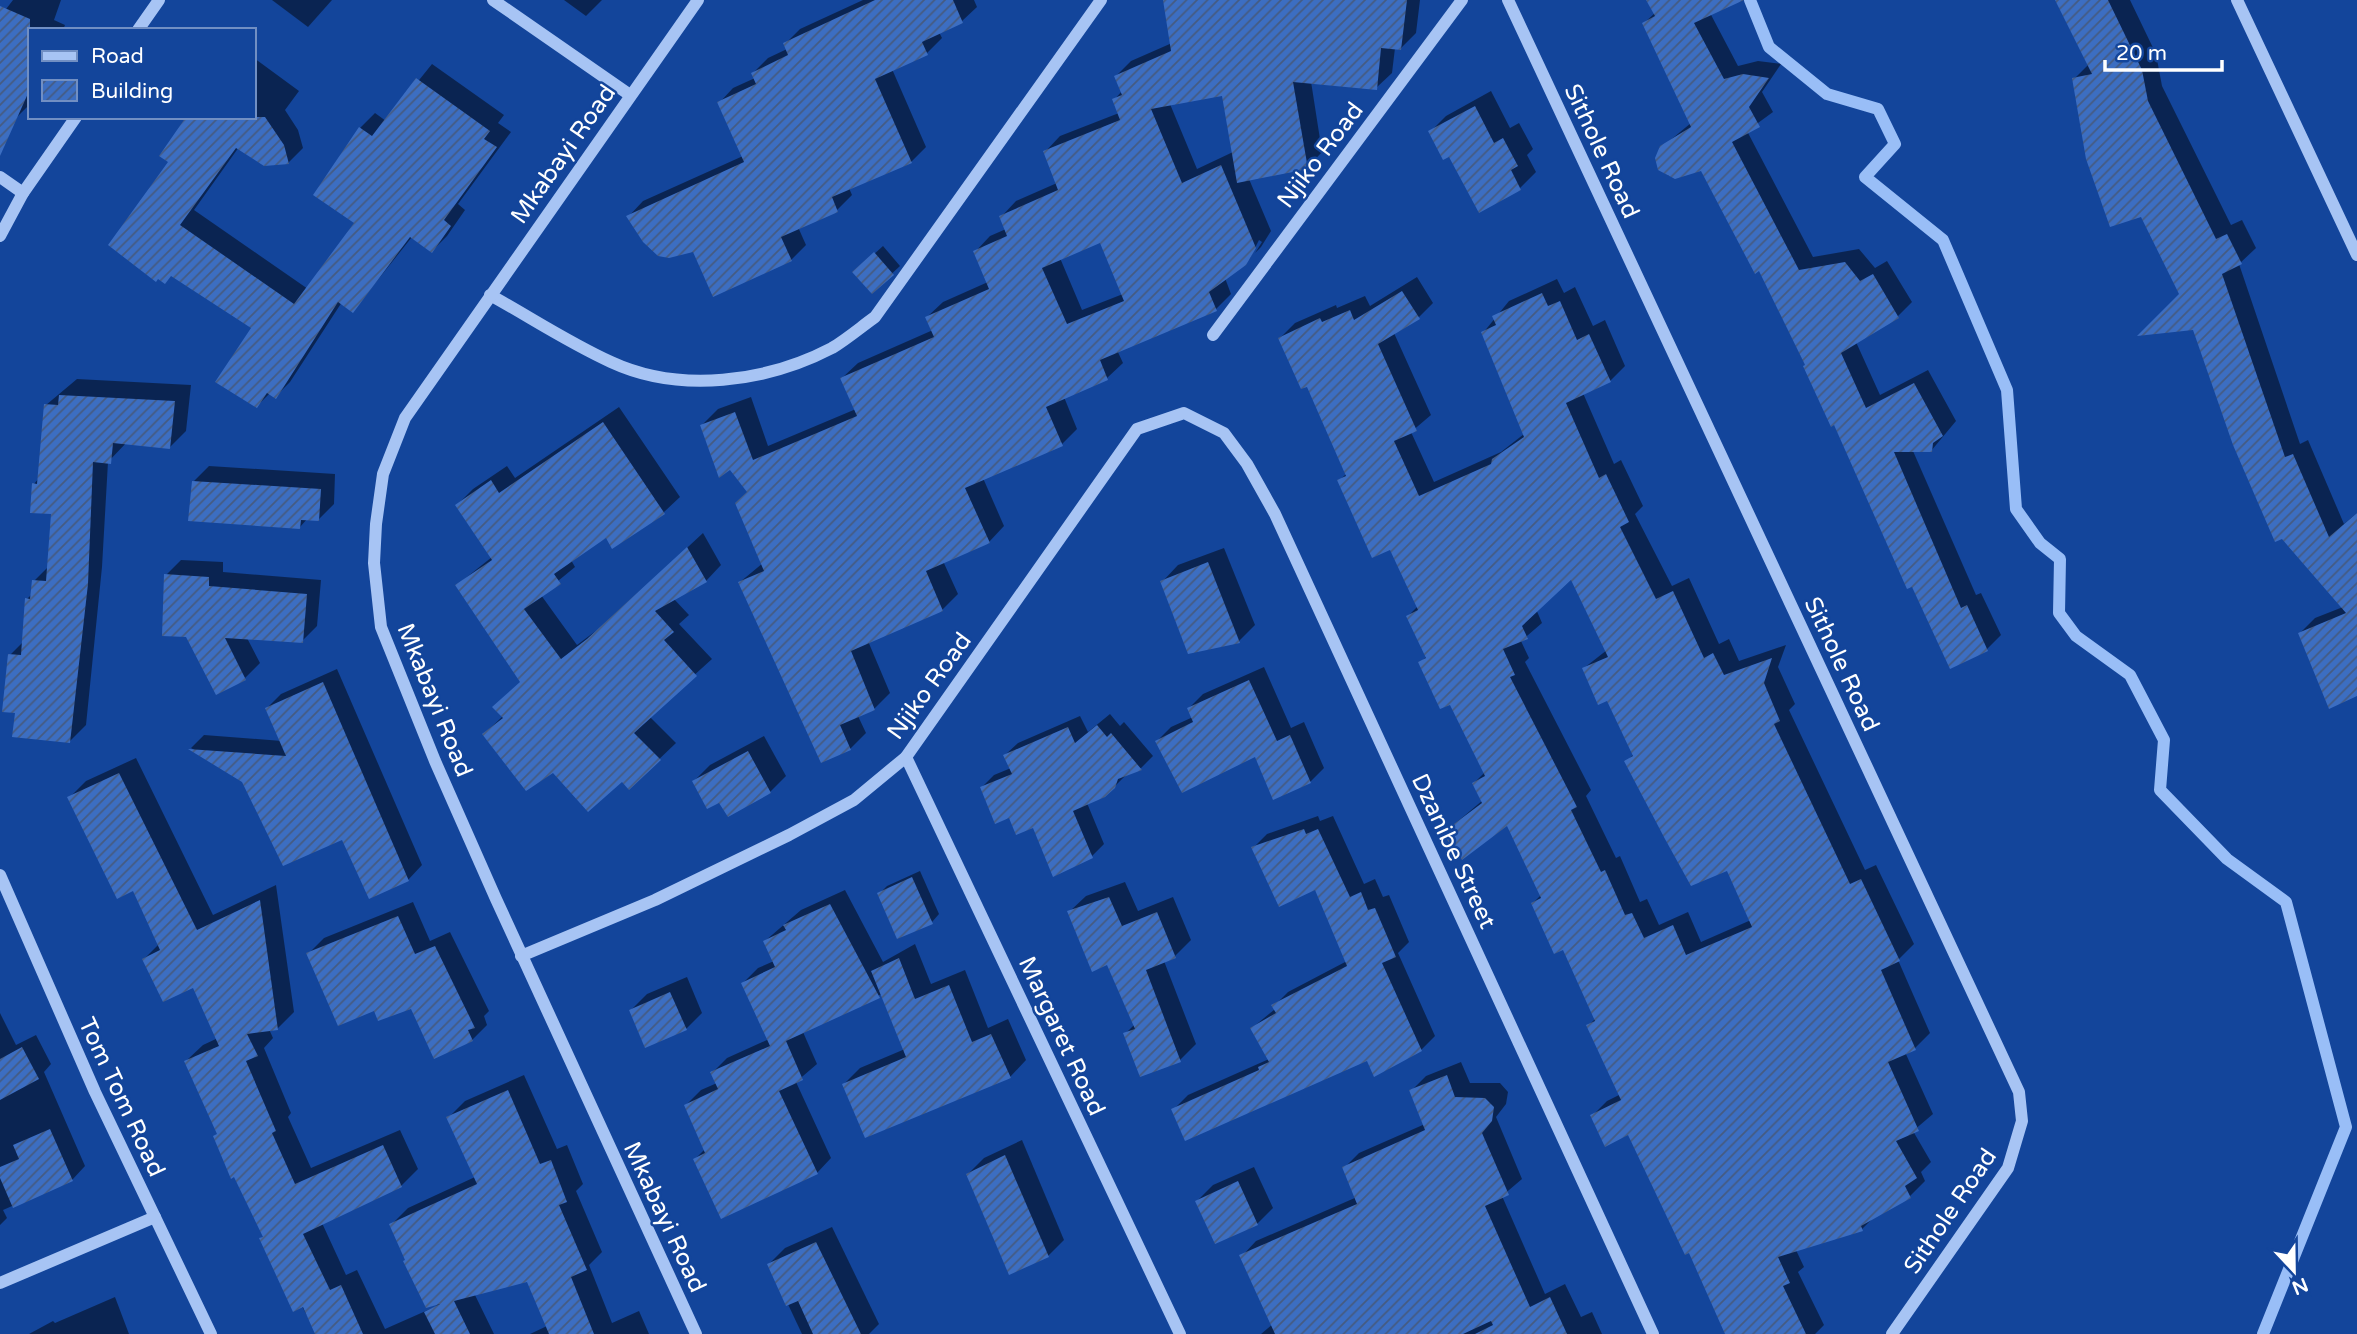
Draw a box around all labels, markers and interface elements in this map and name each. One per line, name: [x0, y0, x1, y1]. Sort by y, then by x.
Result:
legend: [28, 28, 256, 119]
scale bar: [2105, 28, 2222, 72]
text: 20 m: [2116, 41, 2167, 66]
text: Road: [91, 44, 144, 69]
text: Building: [91, 79, 173, 104]
street label: Mkabayi Road: [505, 79, 622, 229]
street label: Sithole Road: [1558, 79, 1645, 223]
street label: Njiko Road: [1271, 97, 1370, 214]
street label: Sithole Road: [1798, 592, 1885, 736]
street label: Mkabayi Road: [391, 619, 479, 781]
street label: Njiko Road: [881, 627, 978, 745]
street label: Dzanibe Street: [1405, 769, 1502, 933]
street label: Margaret Road: [1012, 952, 1111, 1120]
street label: Tom Tom Road: [72, 1013, 171, 1181]
street label: Mkabayi Road: [617, 1137, 712, 1297]
street label: Sithole Road: [1898, 1143, 2003, 1280]
north arrow: [2259, 1236, 2329, 1306]
text: N: [2289, 1273, 2311, 1299]

